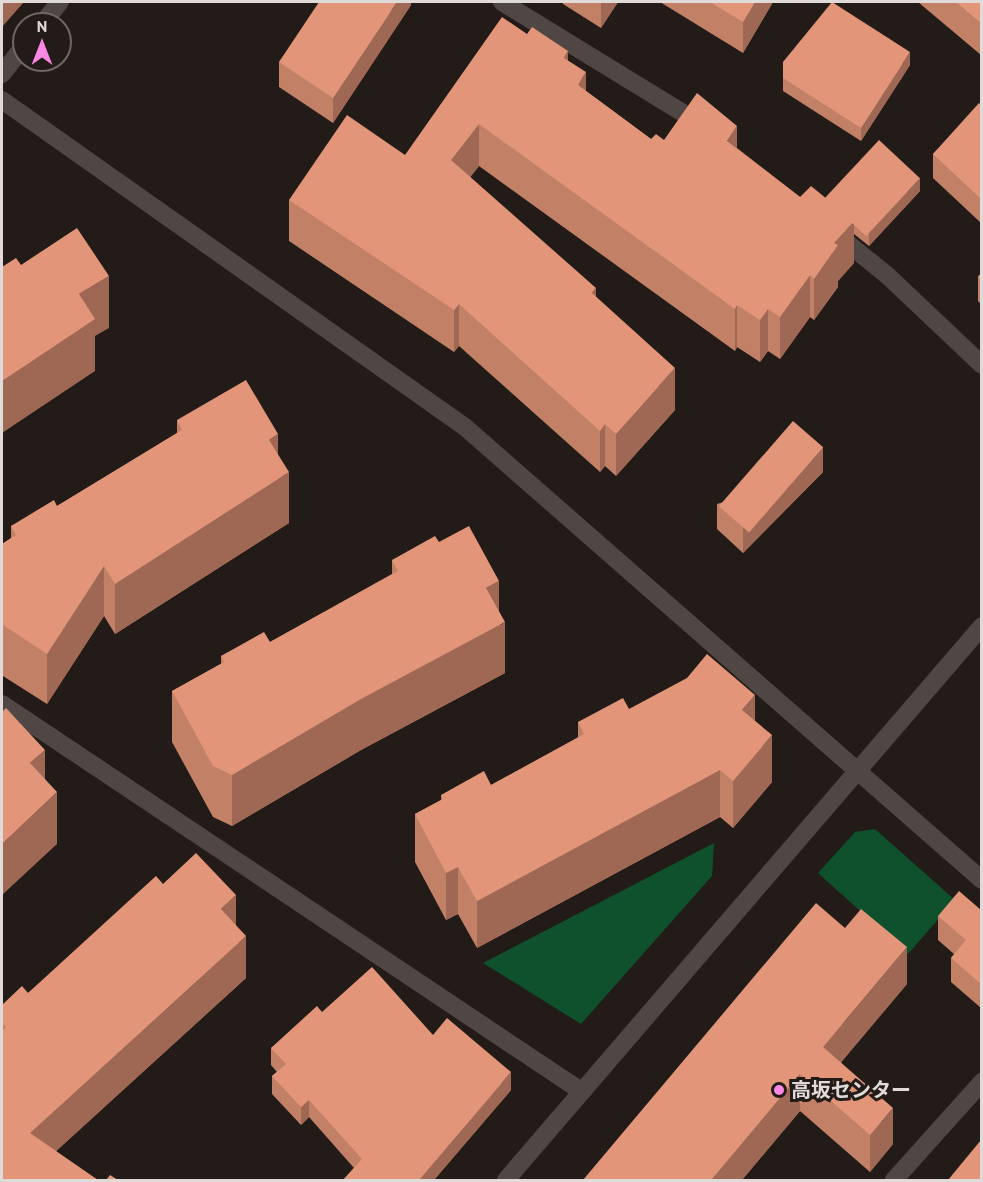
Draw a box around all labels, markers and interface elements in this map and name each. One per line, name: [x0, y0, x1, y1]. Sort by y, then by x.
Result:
north arrow: [12, 12, 72, 72]
text: N: [37, 16, 47, 36]
place label: 高坂センター: [791, 1078, 911, 1102]
marker: 高坂センター: [772, 1083, 786, 1097]

